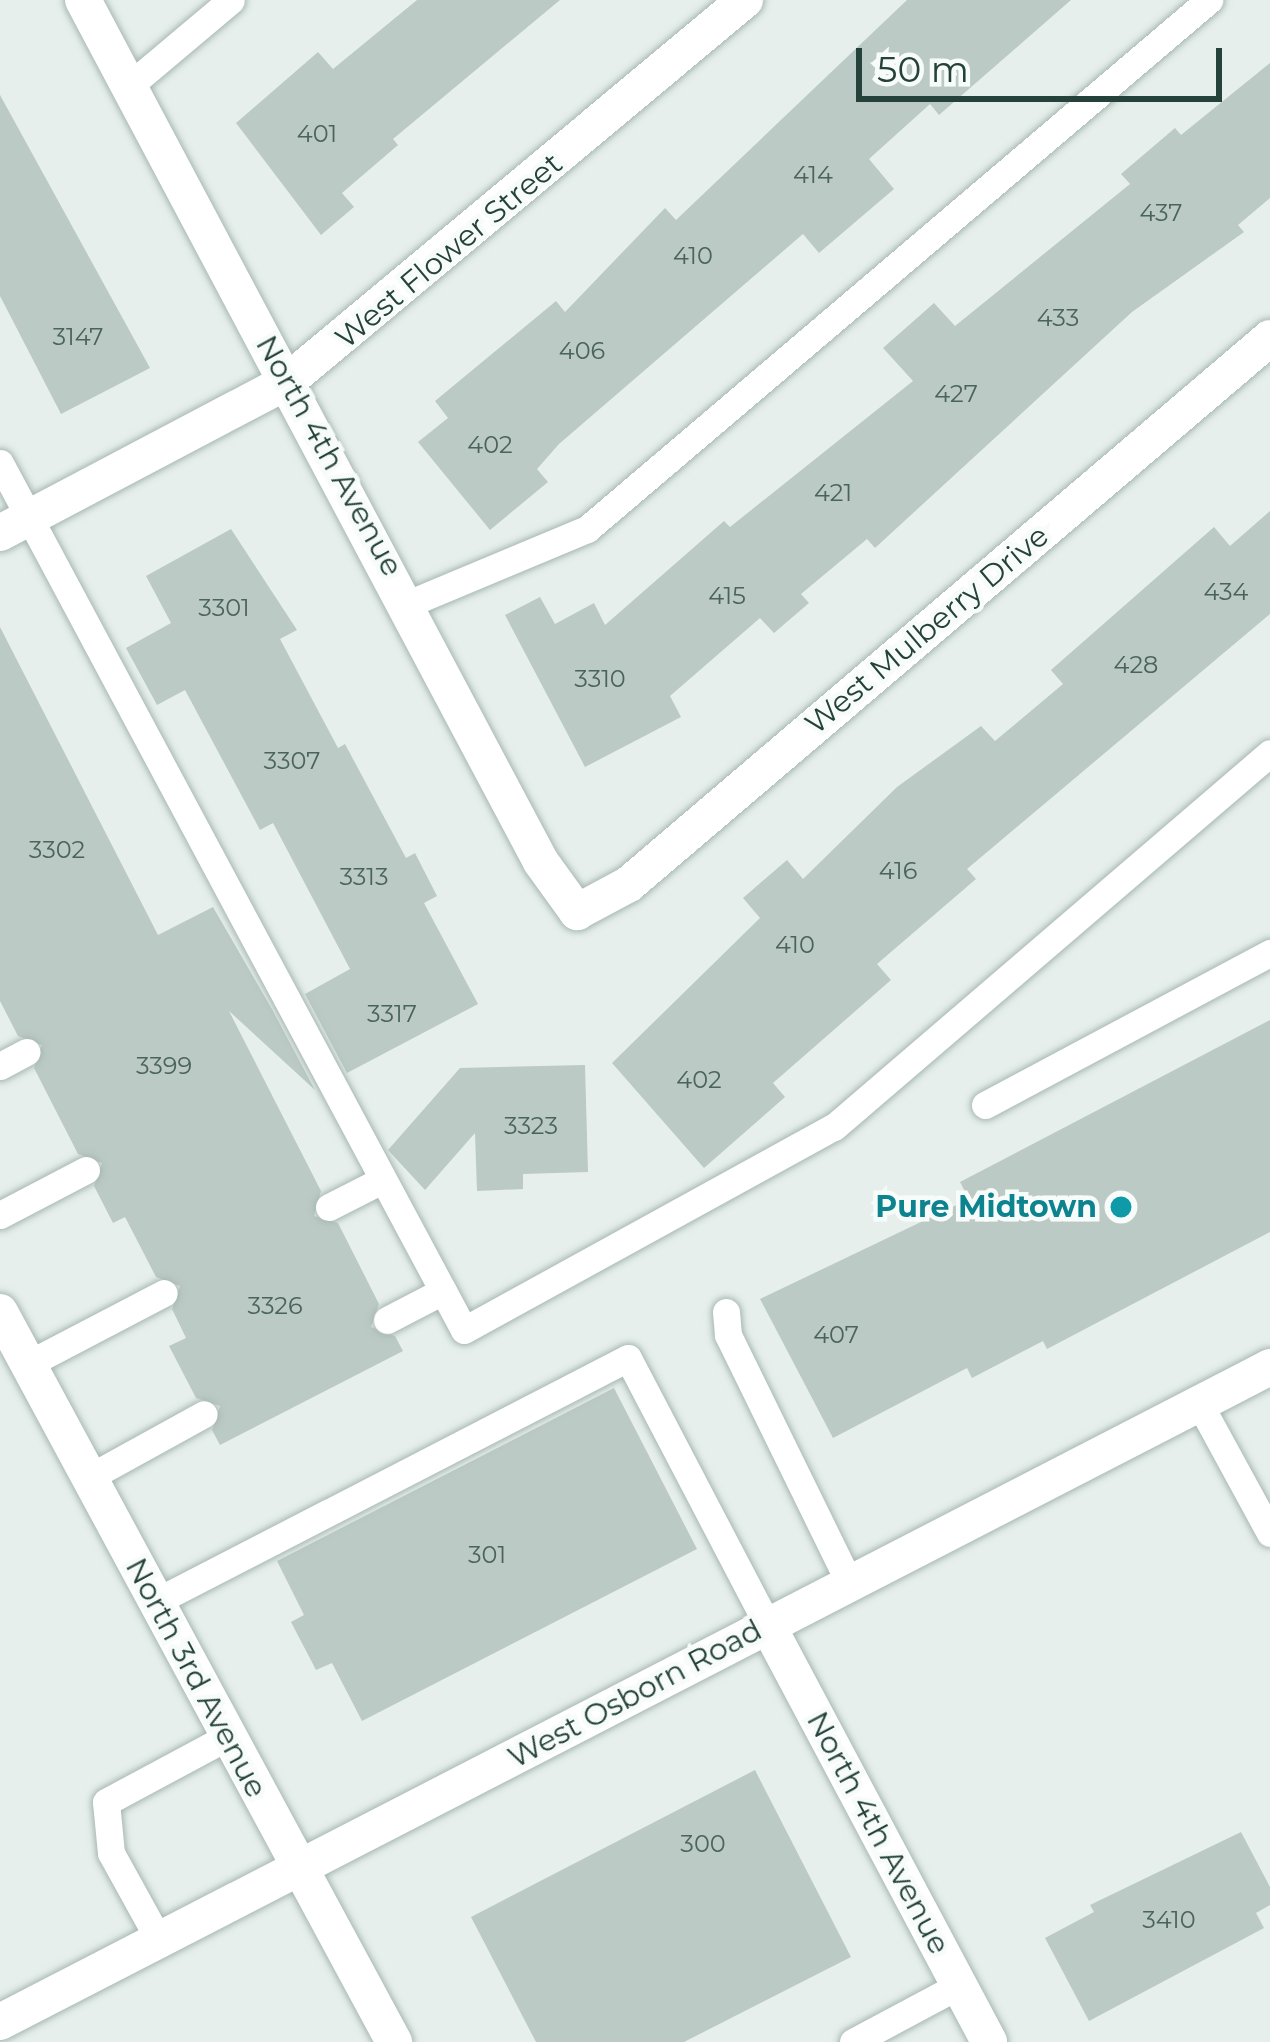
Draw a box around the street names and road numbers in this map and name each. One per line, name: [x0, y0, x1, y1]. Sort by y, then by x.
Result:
street label: West Flower Street: [328, 146, 570, 356]
street label: North 4th Avenue: [248, 329, 410, 583]
street label: West Mulberry Drive: [798, 518, 1056, 742]
street label: North 3rd Avenue: [118, 1552, 274, 1804]
street label: West Osborn Road: [502, 1612, 768, 1776]
street label: North 4th Avenue: [799, 1706, 957, 1960]

